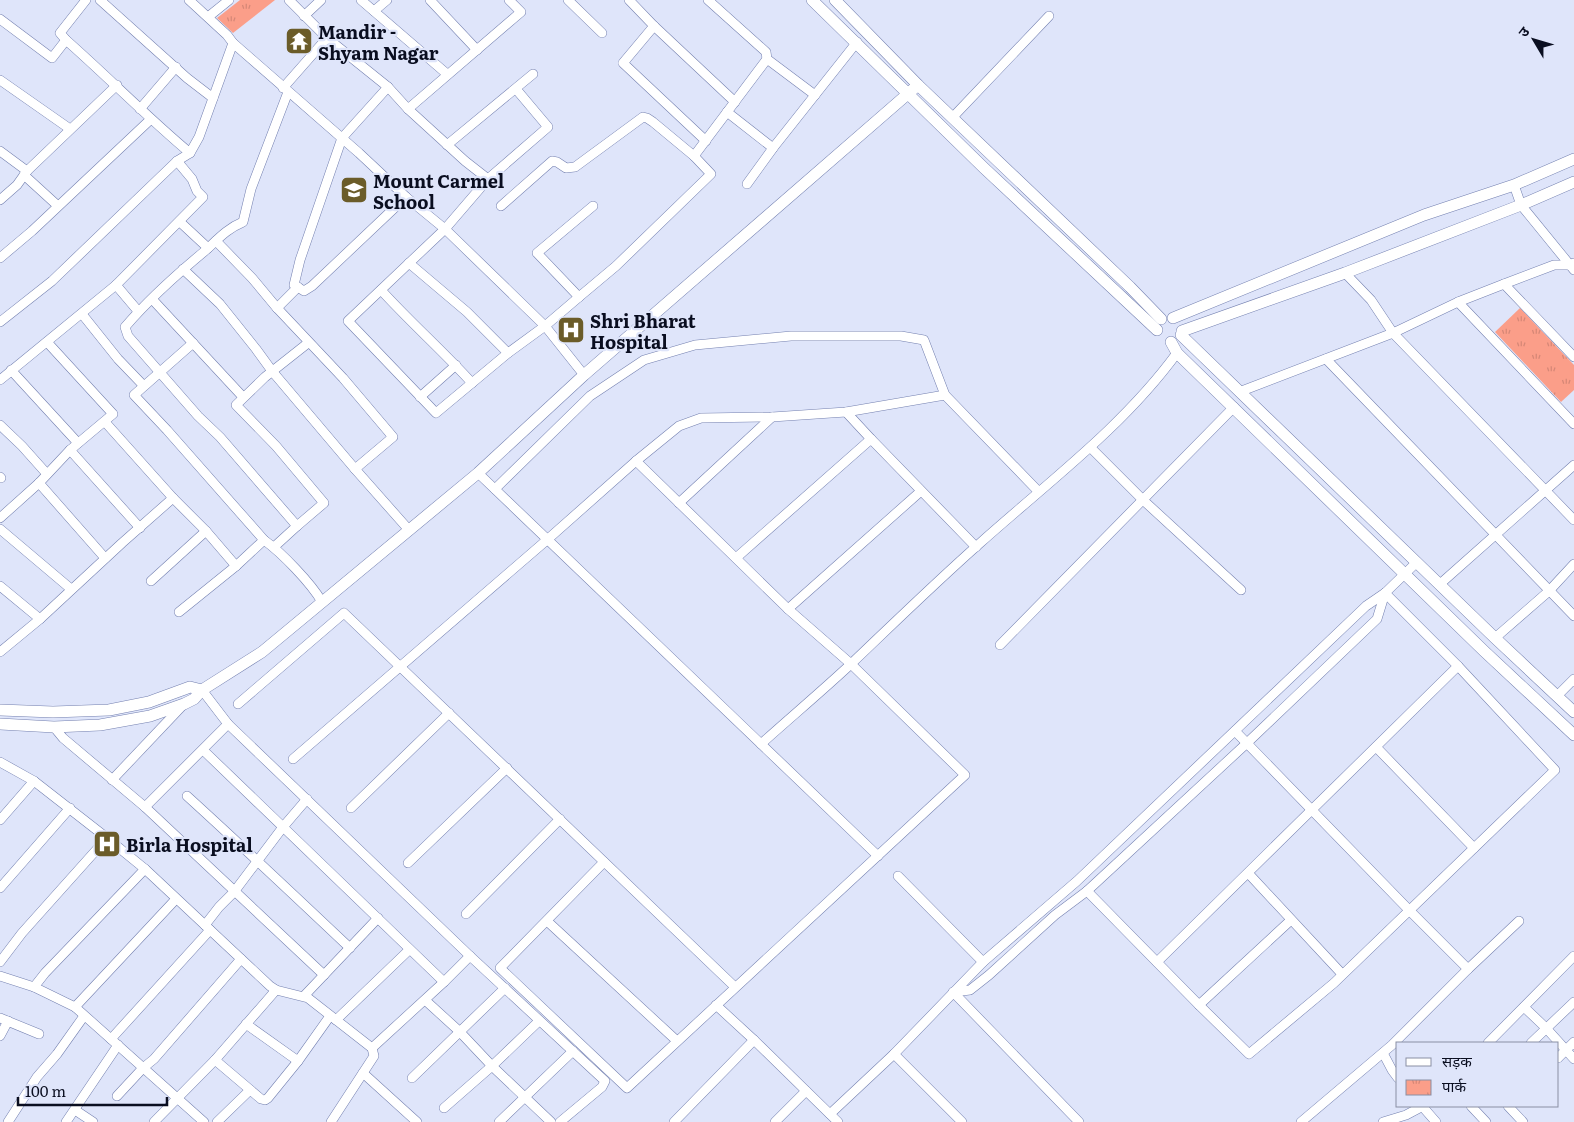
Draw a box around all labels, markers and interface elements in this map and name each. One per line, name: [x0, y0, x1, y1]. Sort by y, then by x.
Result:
north arrow: [1509, 15, 1559, 65]
place label: Mandir - Shyam Nagar: [318, 18, 439, 66]
text: उ: [1513, 21, 1534, 41]
temple icon: Mandir - Shyam Nagar: [284, 26, 314, 56]
place label: Mount Carmel School: [373, 167, 505, 215]
school or university icon: Mount Carmel School: [339, 175, 369, 205]
place label: Shri Bharat Hospital: [590, 307, 696, 355]
hospital icon: Shri Bharat Hospital: [556, 315, 586, 345]
hospital icon: Birla Hospital: [92, 829, 122, 859]
place label: Birla Hospital: [126, 831, 253, 858]
legend: [1396, 1042, 1559, 1107]
text: सड़क: [1442, 1049, 1472, 1072]
scale bar: [18, 1074, 166, 1106]
text: पार्क: [1442, 1074, 1466, 1097]
text: 100 m: [25, 1079, 66, 1102]

